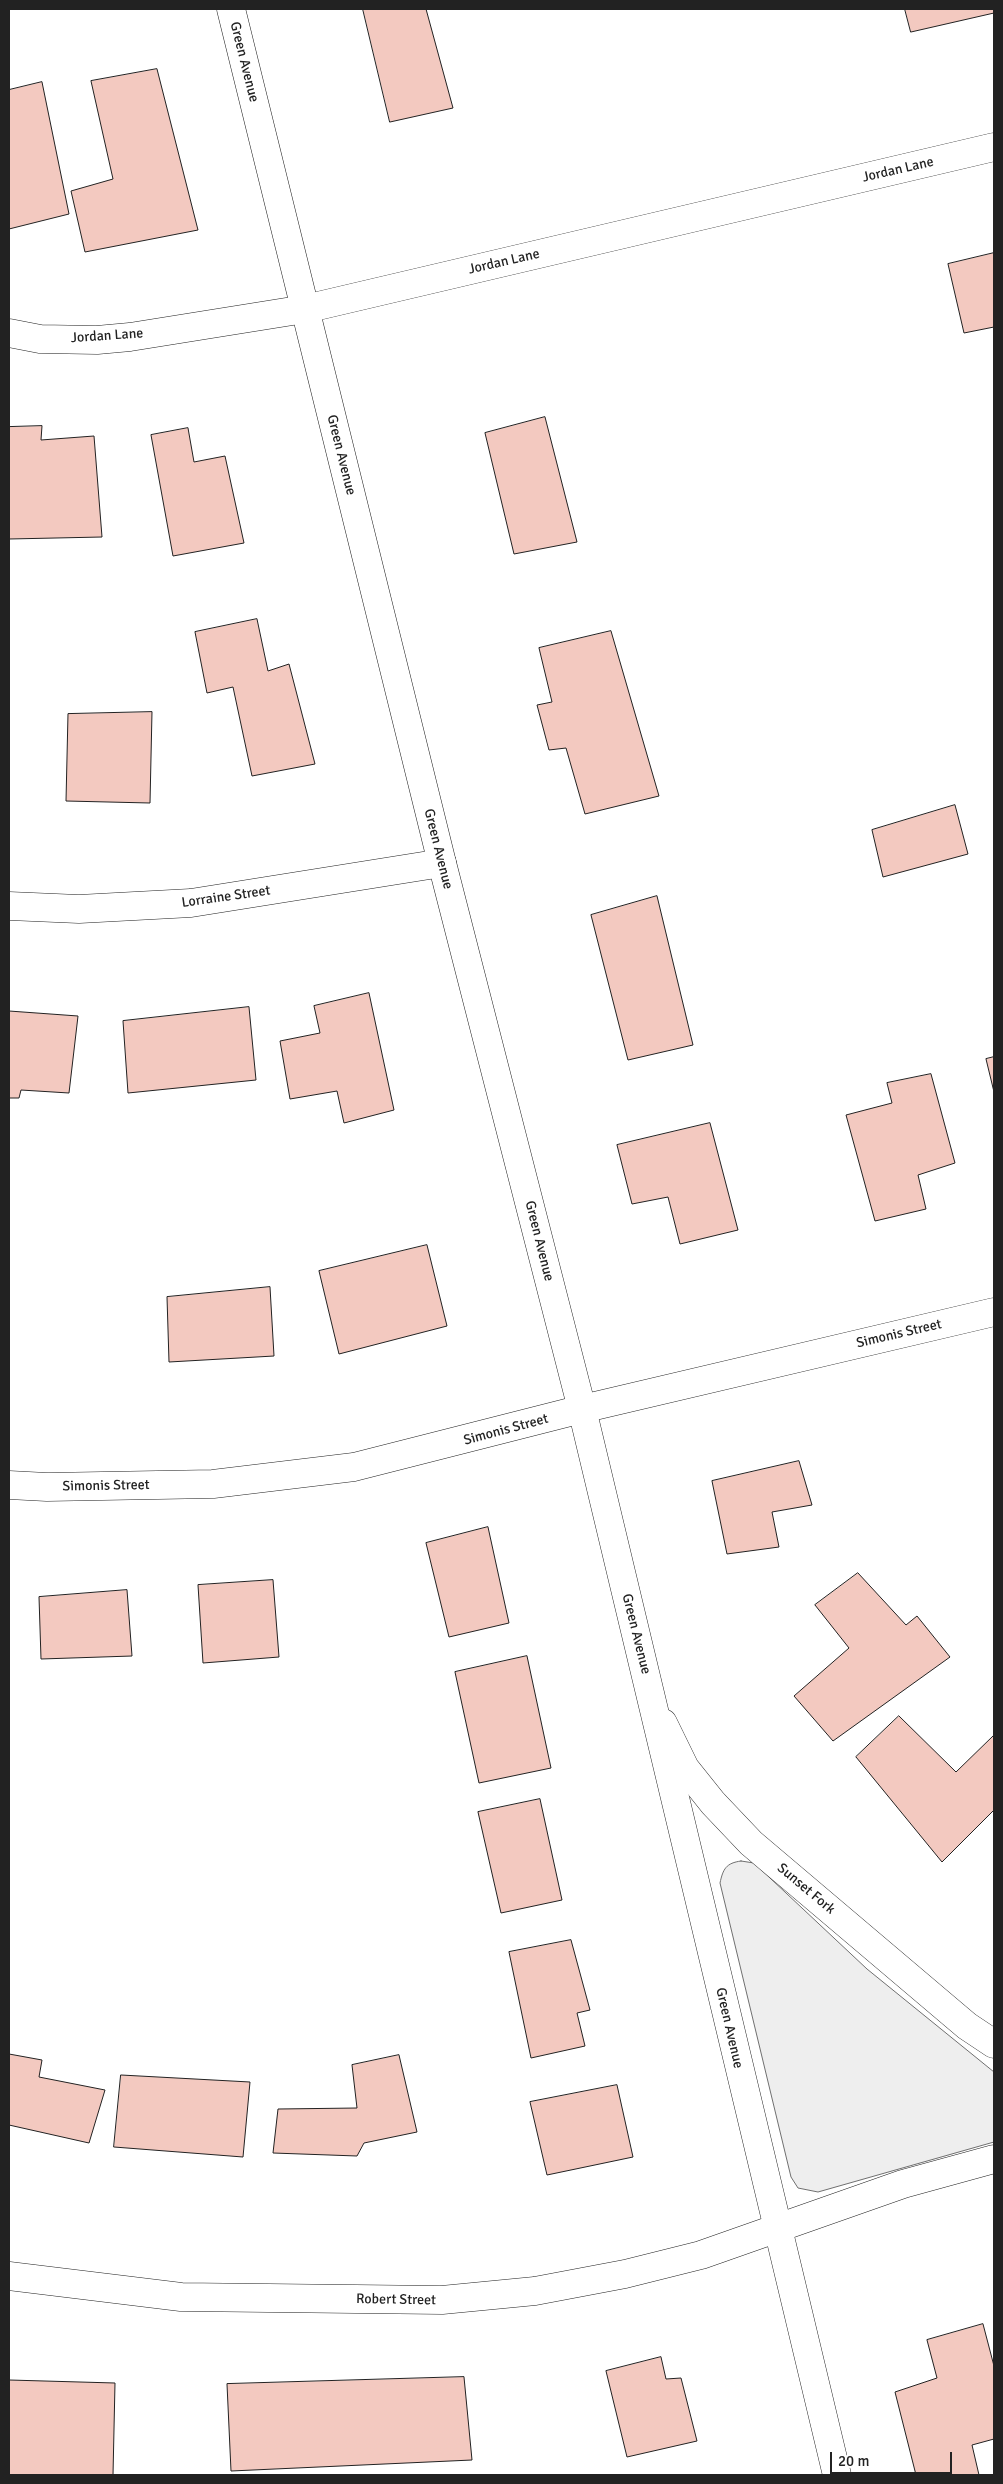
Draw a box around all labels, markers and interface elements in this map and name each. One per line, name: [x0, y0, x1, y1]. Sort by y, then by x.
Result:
street label: Green Avenue: [226, 20, 262, 104]
street label: Jordan Lane: [861, 154, 935, 186]
street label: Jordan Lane: [467, 246, 541, 278]
street label: Jordan Lane: [70, 325, 144, 347]
street label: Green Avenue: [323, 413, 359, 497]
street label: Green Avenue: [420, 807, 456, 891]
street label: Lorraine Street: [180, 882, 272, 912]
street label: Green Avenue: [521, 1199, 557, 1283]
street label: Simonis Street: [855, 1316, 943, 1352]
street label: Simonis Street: [462, 1411, 550, 1449]
street label: Simonis Street: [62, 1477, 150, 1495]
street label: Green Avenue: [618, 1592, 654, 1676]
street label: Sunset Fork: [774, 1860, 838, 1918]
street label: Green Avenue: [712, 1986, 746, 2070]
street label: Robert Street: [356, 2291, 436, 2309]
scale bar: [833, 2442, 956, 2474]
text: 20 m: [838, 2452, 869, 2470]

